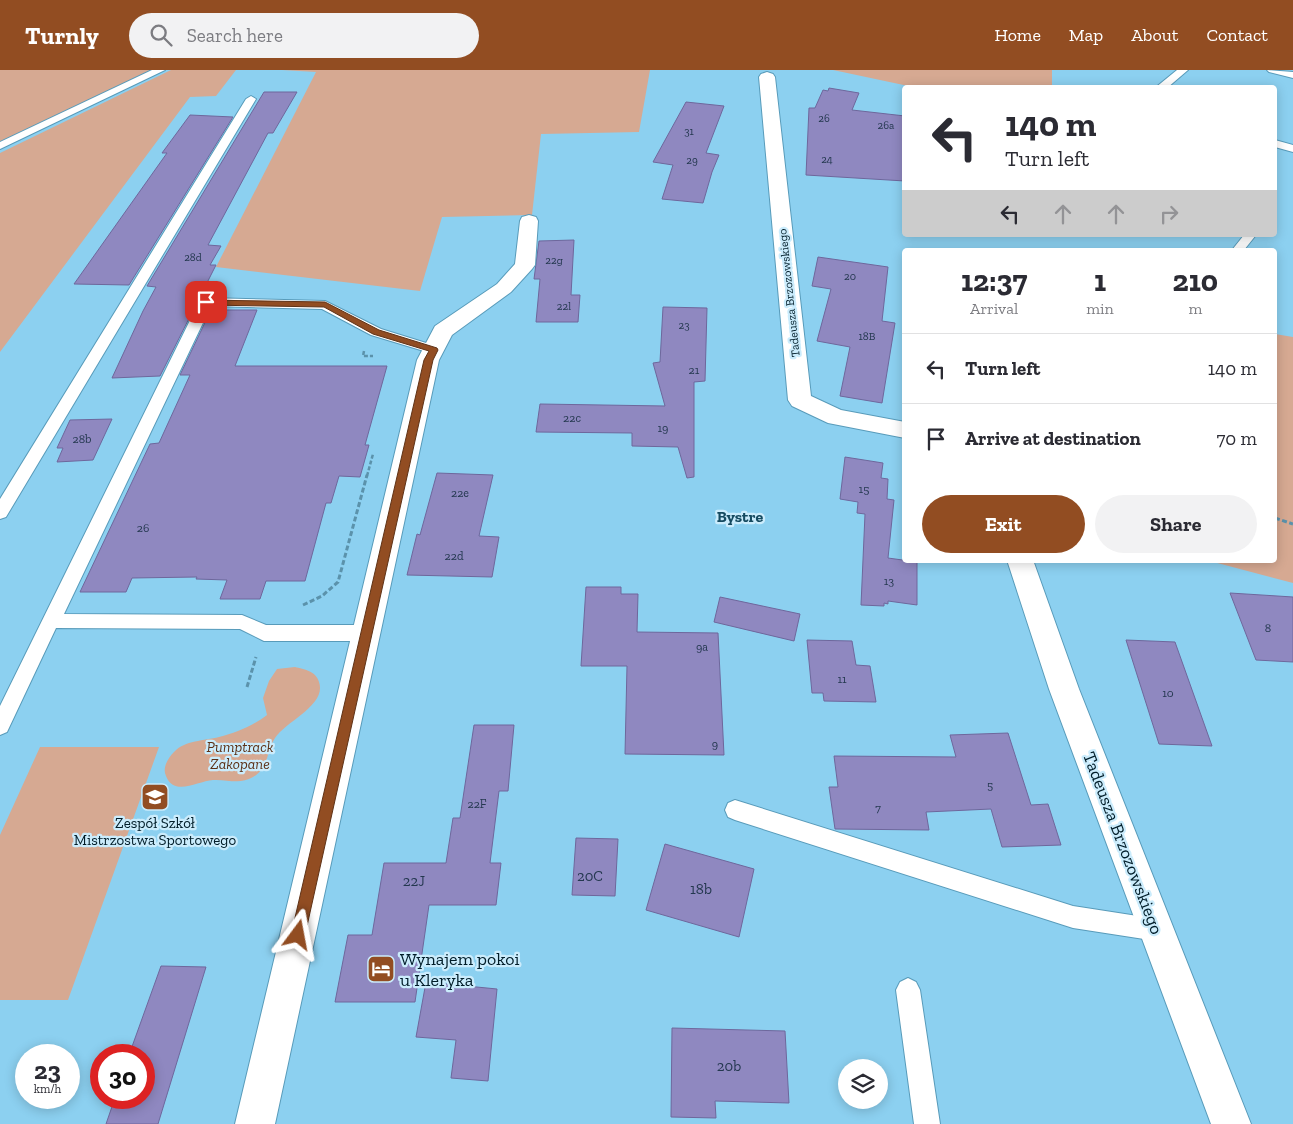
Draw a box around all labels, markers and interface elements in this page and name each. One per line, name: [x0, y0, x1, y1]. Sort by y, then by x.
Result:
search box: [129, 13, 479, 58]
text: Turnly: [25, 21, 99, 50]
icon: search: [147, 21, 175, 49]
text: Search here: [187, 24, 283, 47]
text: Home: [994, 24, 1041, 46]
text: Map: [1069, 24, 1103, 46]
text: About: [1131, 24, 1178, 46]
text: Contact: [1206, 24, 1268, 46]
text: 140 m: [1005, 103, 1096, 145]
icon: left: [922, 105, 987, 170]
house number: 26: [818, 112, 830, 125]
house number: 26a: [878, 119, 895, 132]
house number: 31: [684, 125, 695, 138]
text: Turn left: [1005, 145, 1089, 172]
house number: 24: [821, 153, 833, 166]
house number: 29: [686, 154, 698, 167]
icon: left: [996, 200, 1024, 228]
icon: ahead: [1049, 200, 1077, 228]
icon: ahead: [1102, 200, 1130, 228]
icon: right: [1155, 200, 1183, 228]
street label: Tadeusza Brzozowskiego: [775, 228, 803, 358]
house number: 28d: [184, 251, 202, 264]
house number: 22g: [545, 254, 563, 267]
text: 12:37: [961, 263, 1027, 299]
text: 1: [1094, 263, 1106, 299]
text: 210: [1173, 263, 1218, 299]
house number: 20: [844, 270, 856, 283]
pin: [185, 281, 227, 323]
icon: arrive: [192, 288, 220, 316]
text: Arrival: [970, 299, 1018, 318]
text: min: [1086, 299, 1114, 318]
text: m: [1188, 299, 1202, 318]
house number: 22l: [557, 300, 571, 313]
house number: 23: [678, 319, 690, 332]
house number: 18B: [859, 330, 876, 343]
icon: left: [922, 355, 950, 383]
text: Turn left: [965, 357, 1040, 380]
text: 140 m: [1208, 357, 1257, 380]
house number: 21: [689, 363, 700, 377]
house number: 22c: [563, 411, 581, 425]
house number: 19: [658, 421, 669, 435]
icon: arrive: [922, 425, 950, 453]
text: Arrive at destination: [965, 427, 1141, 450]
text: 70 m: [1216, 427, 1257, 450]
house number: 28b: [72, 432, 92, 446]
house number: 15: [859, 482, 869, 496]
house number: 22e: [451, 486, 469, 500]
button: Exit: [922, 495, 1085, 553]
button: Share: [1095, 495, 1257, 553]
district label: Bystre: [717, 507, 764, 526]
house number: 26: [137, 521, 149, 535]
house number: 22d: [445, 549, 464, 563]
house number: 13: [884, 574, 894, 588]
house number: 8: [1265, 621, 1271, 635]
house number: 9a: [696, 640, 708, 654]
house number: 11: [837, 672, 847, 686]
house number: 10: [1162, 686, 1174, 700]
house number: 9: [712, 737, 718, 751]
park label: Pumptrack Zakopane: [207, 738, 274, 773]
street label: Tadeusza Brzozowskiego: [1078, 749, 1168, 937]
house number: 5: [987, 778, 993, 792]
school or university icon: Zespół Szkół Mistrzostwa Sportowego: [140, 782, 170, 812]
house number: 22F: [467, 797, 487, 811]
house number: 7: [875, 801, 881, 815]
place label: Zespół Szkół Mistrzostwa Sportowego: [74, 814, 237, 849]
house number: 20C: [577, 867, 603, 885]
house number: 22J: [403, 872, 425, 890]
house number: 18b: [690, 880, 712, 898]
position arrow: [271, 908, 323, 960]
place label: Wynajem pokoi u Kleryka: [400, 948, 520, 991]
hotel icon: Wynajem pokoi u Kleryka: [366, 954, 396, 984]
speed limit sign: 30: [90, 1044, 155, 1109]
text: 23: [34, 1055, 61, 1085]
house number: 20b: [717, 1057, 741, 1075]
map controls: [838, 1059, 888, 1109]
button: layers: [838, 1059, 888, 1109]
text: km/h: [34, 1082, 61, 1096]

